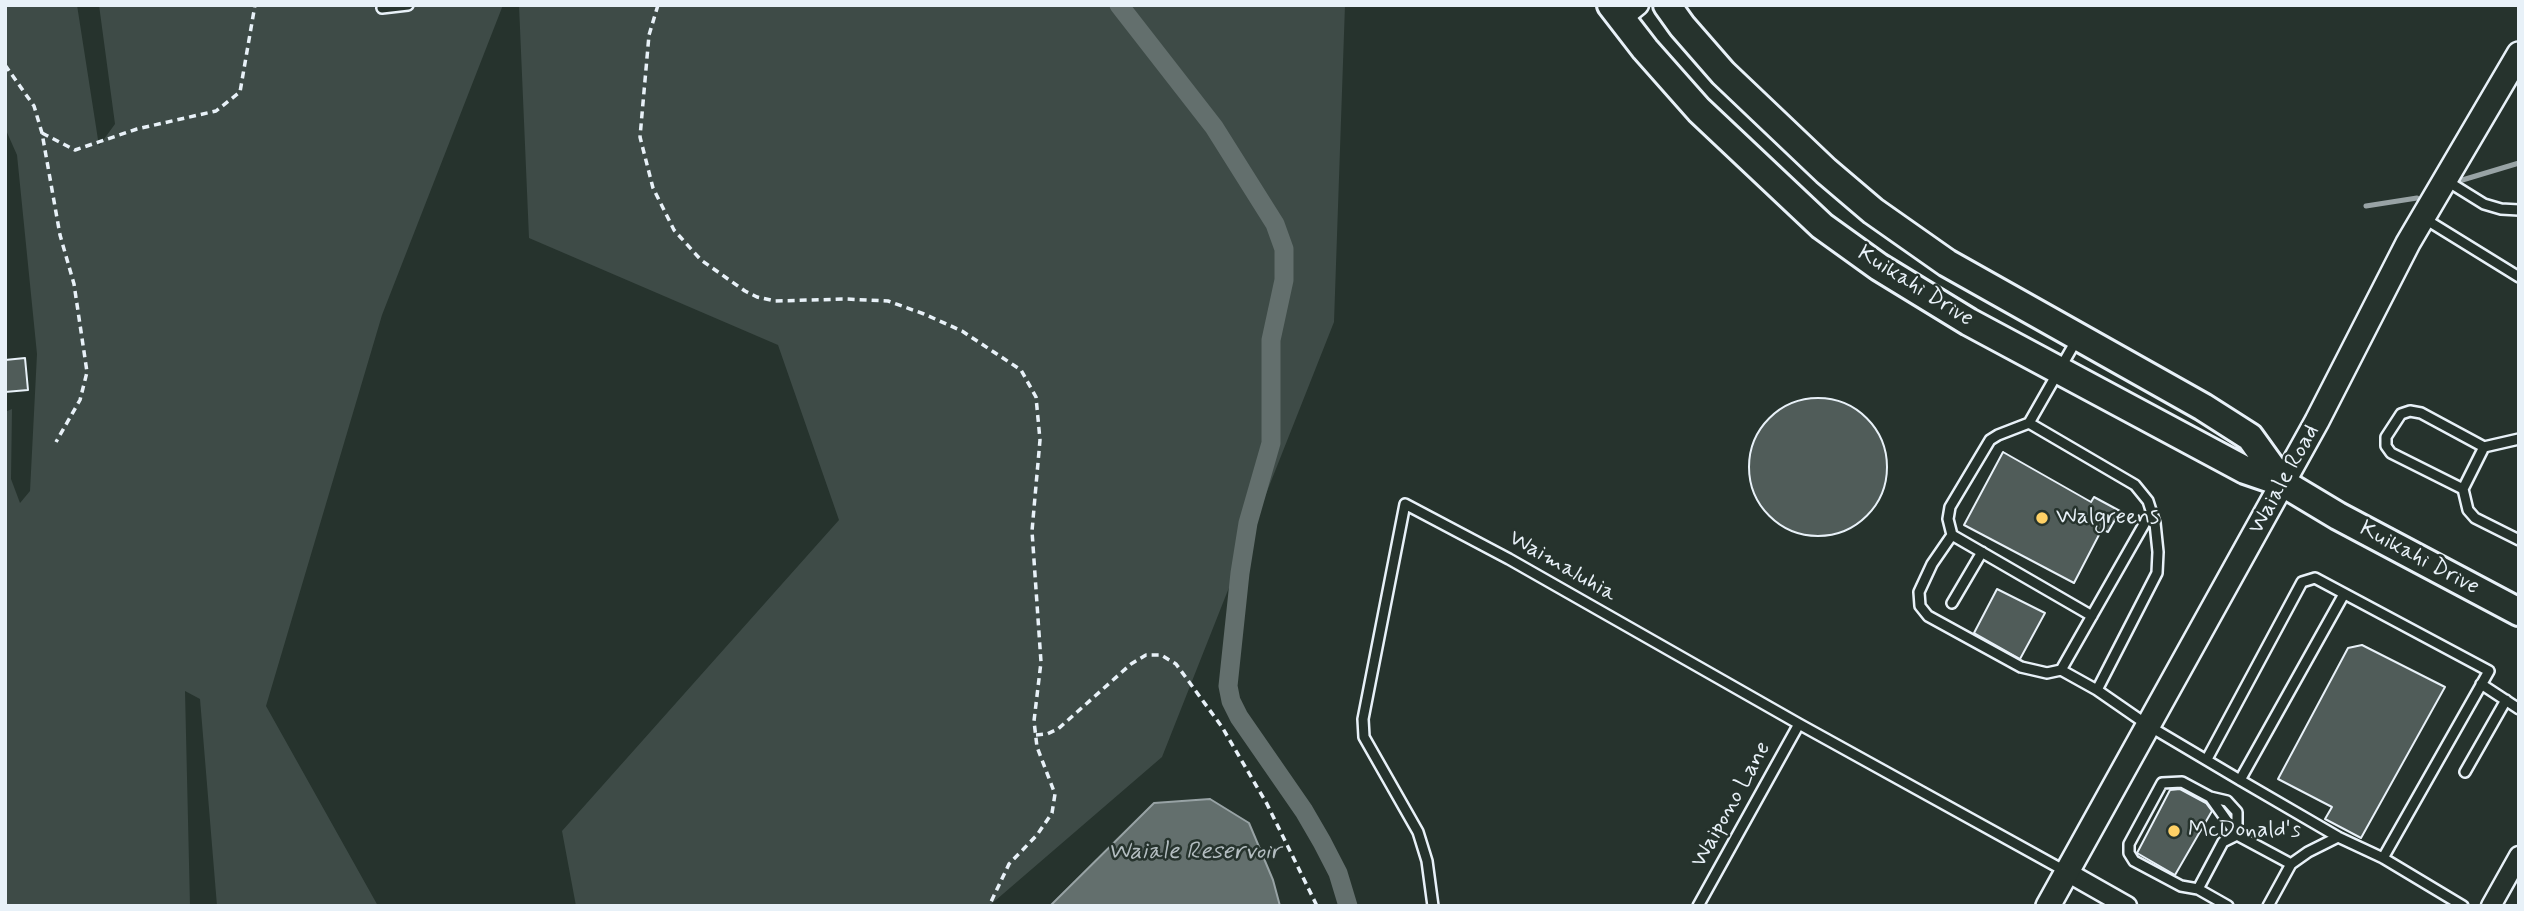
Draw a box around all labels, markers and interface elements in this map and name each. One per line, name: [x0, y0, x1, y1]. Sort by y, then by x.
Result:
street label: Kuikahi Drive: [1852, 240, 1978, 334]
street label: Waiale Road: [2244, 420, 2326, 540]
place label: Walgreens: [2056, 504, 2159, 532]
marker: Walgreens: [2034, 510, 2050, 526]
street label: Kuikahi Drive: [2354, 516, 2484, 602]
street label: Waimaluhia: [1503, 525, 1621, 609]
street label: Waipono Lane: [1686, 737, 1778, 873]
place label: McDonald's: [2188, 817, 2301, 845]
marker: McDonald's: [2166, 823, 2182, 839]
water label: Waiale Reservoir: [1108, 839, 1280, 867]

